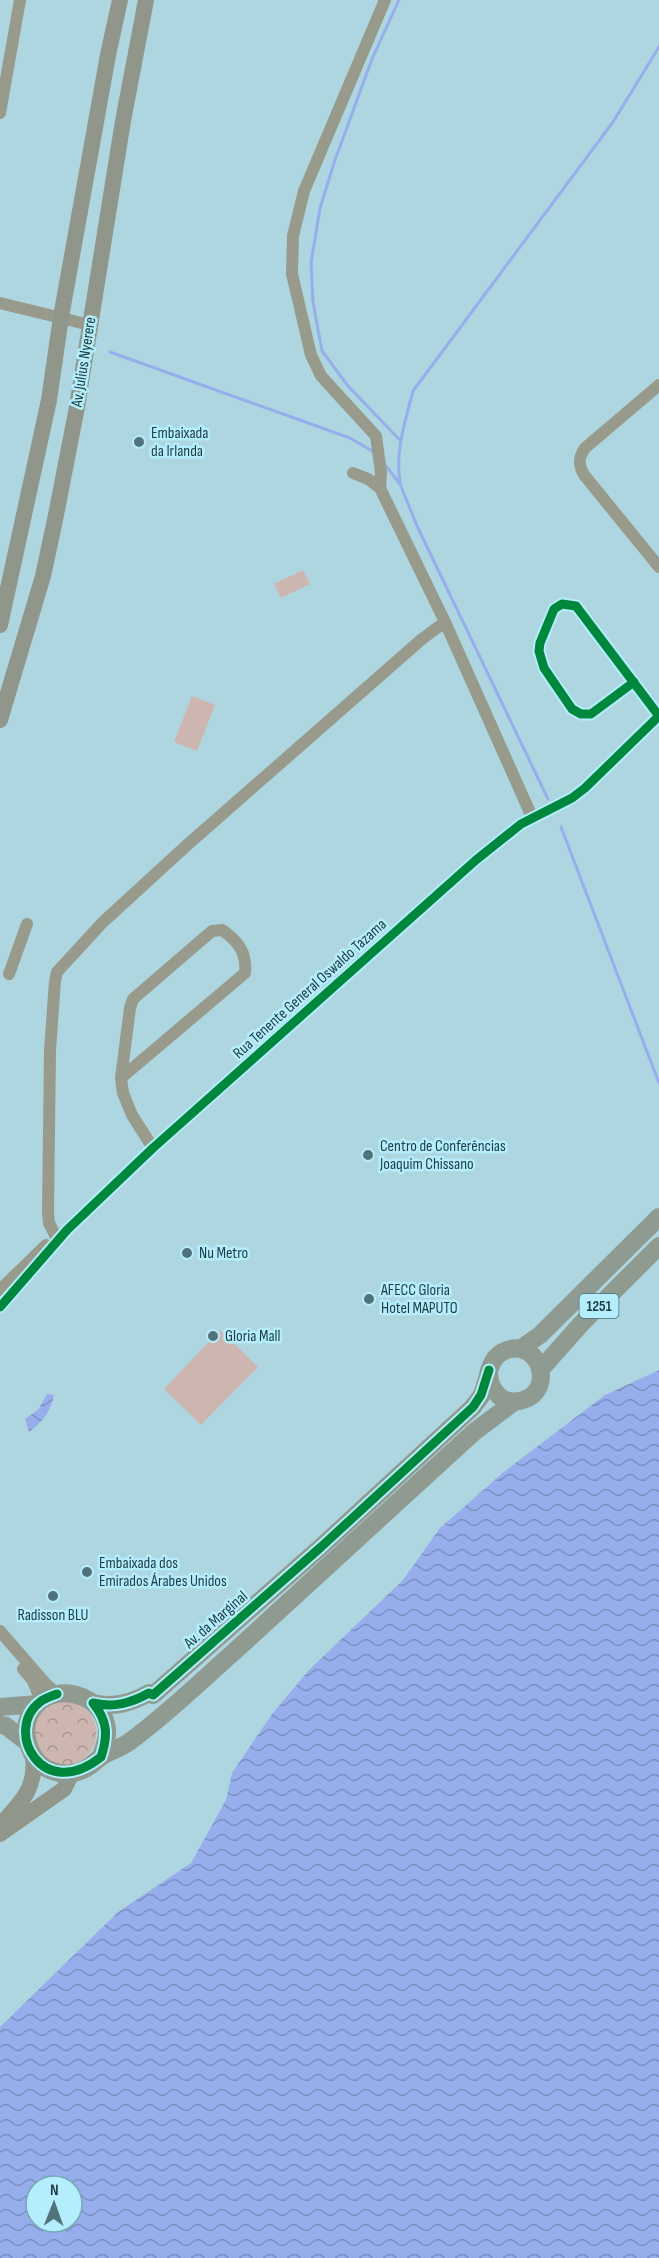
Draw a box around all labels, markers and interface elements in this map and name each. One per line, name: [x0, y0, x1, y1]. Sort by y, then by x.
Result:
street label: Av. Julius Nyerere: [67, 316, 100, 409]
place label: Embaixada da Irlanda: [151, 424, 208, 461]
marker: Embaixada da Irlanda: [132, 435, 146, 449]
street label: Rua Tenente General Oswaldo Tazama: [229, 915, 391, 1063]
place label: Centro de Conferências Joaquim Chissano: [379, 1137, 506, 1174]
marker: Centro de Conferências Joaquim Chissano: [361, 1148, 375, 1162]
place label: Nu Metro: [199, 1244, 248, 1263]
marker: Nu Metro: [180, 1246, 194, 1260]
place label: AFECC Gloria Hotel MAPUTO: [380, 1281, 458, 1318]
marker: AFECC Gloria Hotel MAPUTO: [362, 1292, 376, 1306]
road number: 1251: [580, 1294, 618, 1318]
place label: Gloria Mall: [225, 1327, 281, 1346]
marker: Gloria Mall: [206, 1329, 220, 1343]
place label: Embaixada dos Emirados Árabes Unidos: [99, 1554, 227, 1591]
marker: Embaixada dos Emirados Árabes Unidos: [80, 1565, 94, 1579]
street label: Av. da Marginal: [180, 1587, 252, 1653]
marker: Radisson BLU: [46, 1589, 60, 1603]
place label: Radisson BLU: [17, 1606, 89, 1625]
north arrow: [24, 2174, 84, 2234]
text: N: [50, 2181, 59, 2200]

